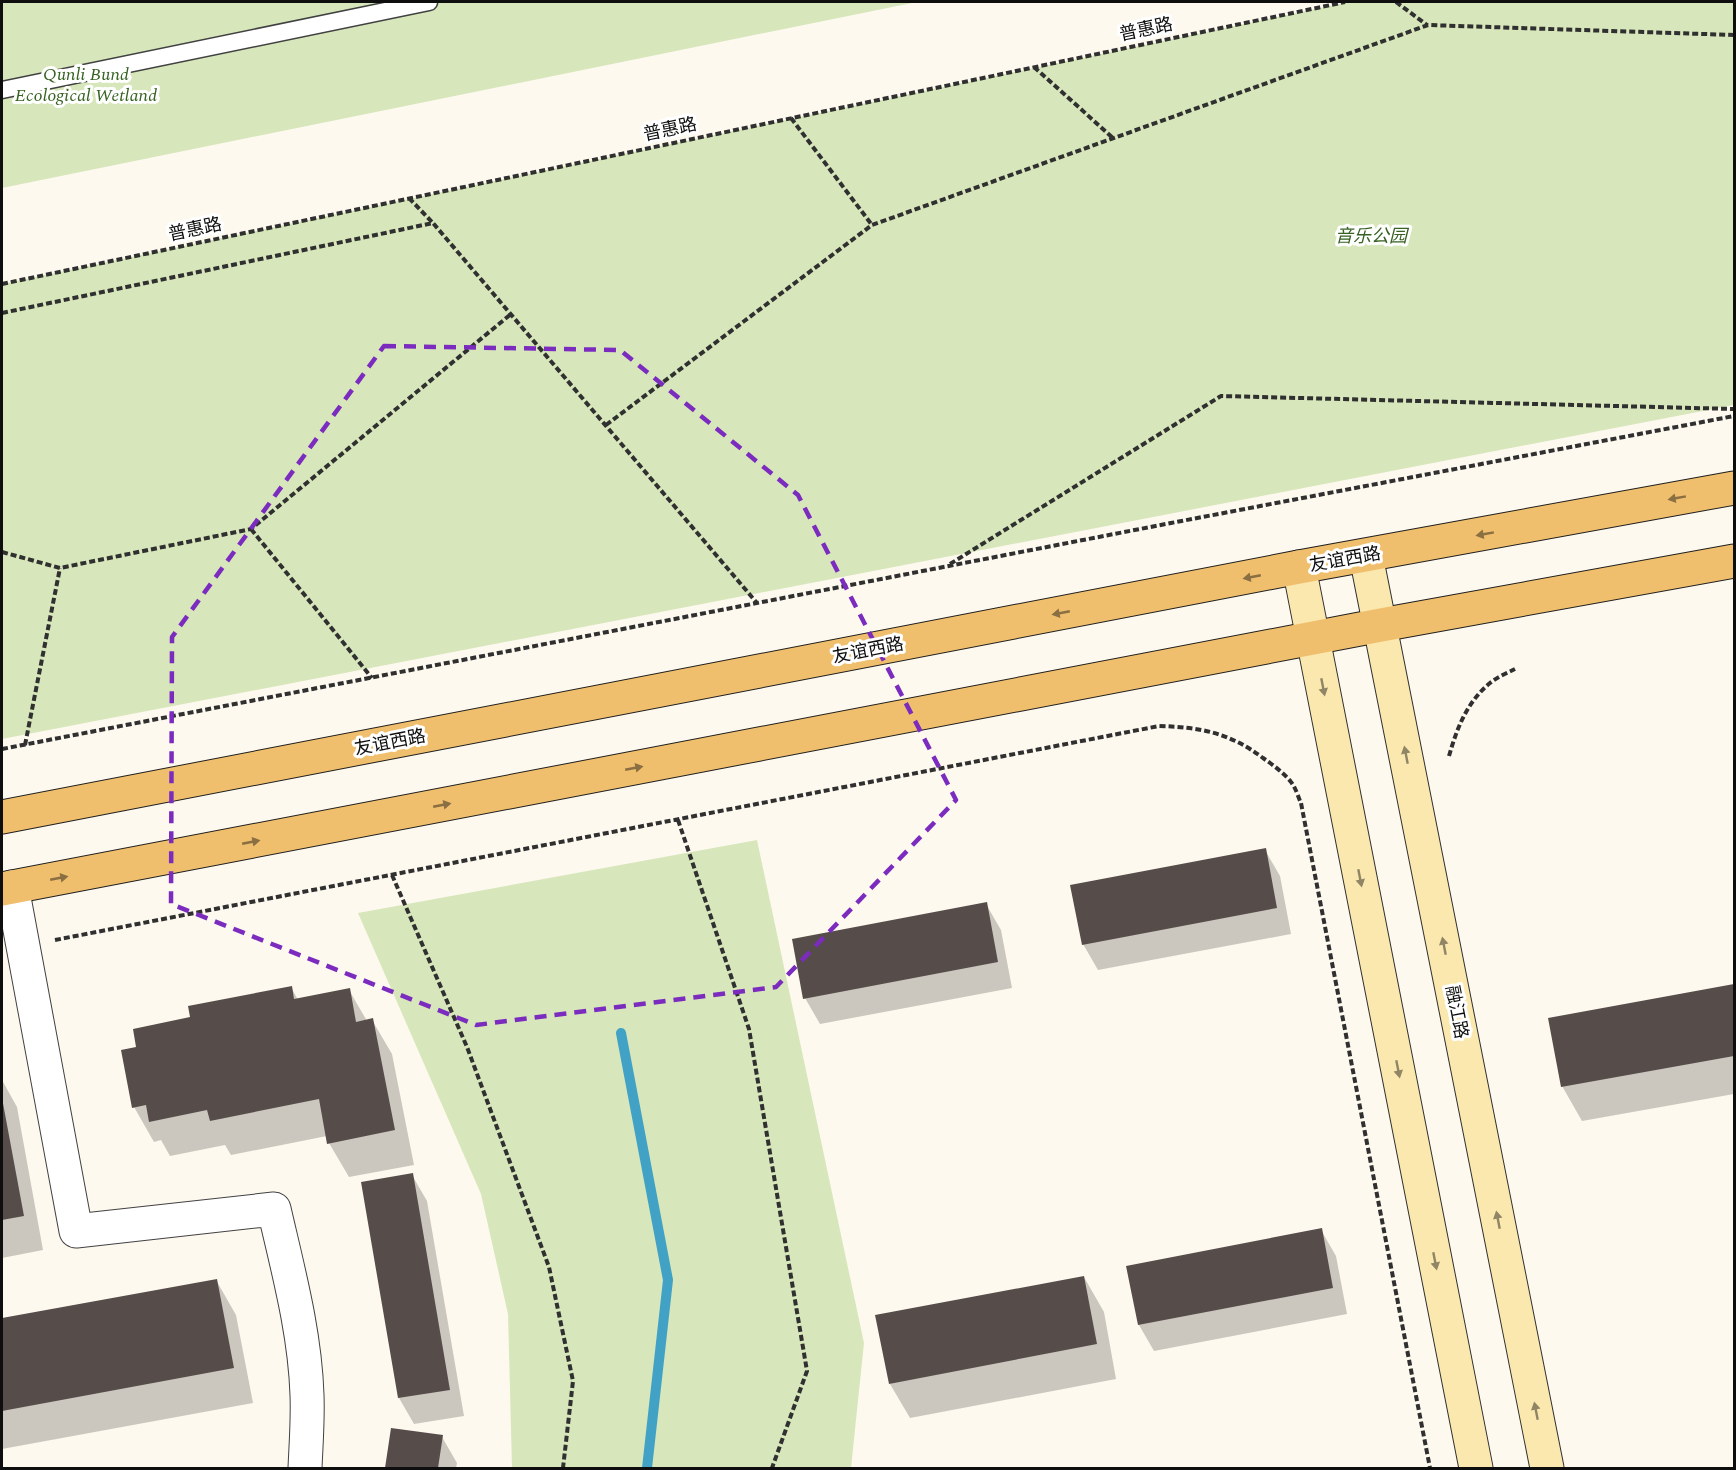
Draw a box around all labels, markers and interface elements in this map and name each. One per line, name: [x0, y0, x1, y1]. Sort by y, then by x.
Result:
street label: 普惠路: [1117, 11, 1175, 48]
park label: Qunli Bund Ecological Wetland: [15, 61, 157, 109]
street label: 普惠路: [641, 111, 699, 148]
street label: 普惠路: [166, 211, 224, 248]
park label: 音乐公园: [1335, 223, 1410, 250]
one-way arrow: [1667, 494, 1686, 503]
one-way arrow: [1476, 529, 1495, 538]
street label: 友谊西路: [1307, 540, 1383, 579]
one-way arrow: [1242, 573, 1261, 582]
one-way arrow: [1051, 609, 1070, 618]
street label: 友谊西路: [830, 630, 906, 671]
one-way arrow: [1319, 677, 1328, 696]
street label: 友谊西路: [352, 722, 428, 763]
one-way arrow: [1401, 745, 1410, 764]
one-way arrow: [624, 764, 643, 773]
one-way arrow: [433, 800, 452, 809]
one-way arrow: [241, 837, 260, 846]
one-way arrow: [1356, 869, 1365, 888]
one-way arrow: [50, 873, 69, 882]
one-way arrow: [1439, 936, 1448, 955]
street label: 融江路: [1438, 983, 1475, 1041]
one-way arrow: [1394, 1060, 1403, 1079]
one-way arrow: [1493, 1210, 1502, 1229]
one-way arrow: [1431, 1251, 1440, 1270]
one-way arrow: [1531, 1401, 1540, 1420]

